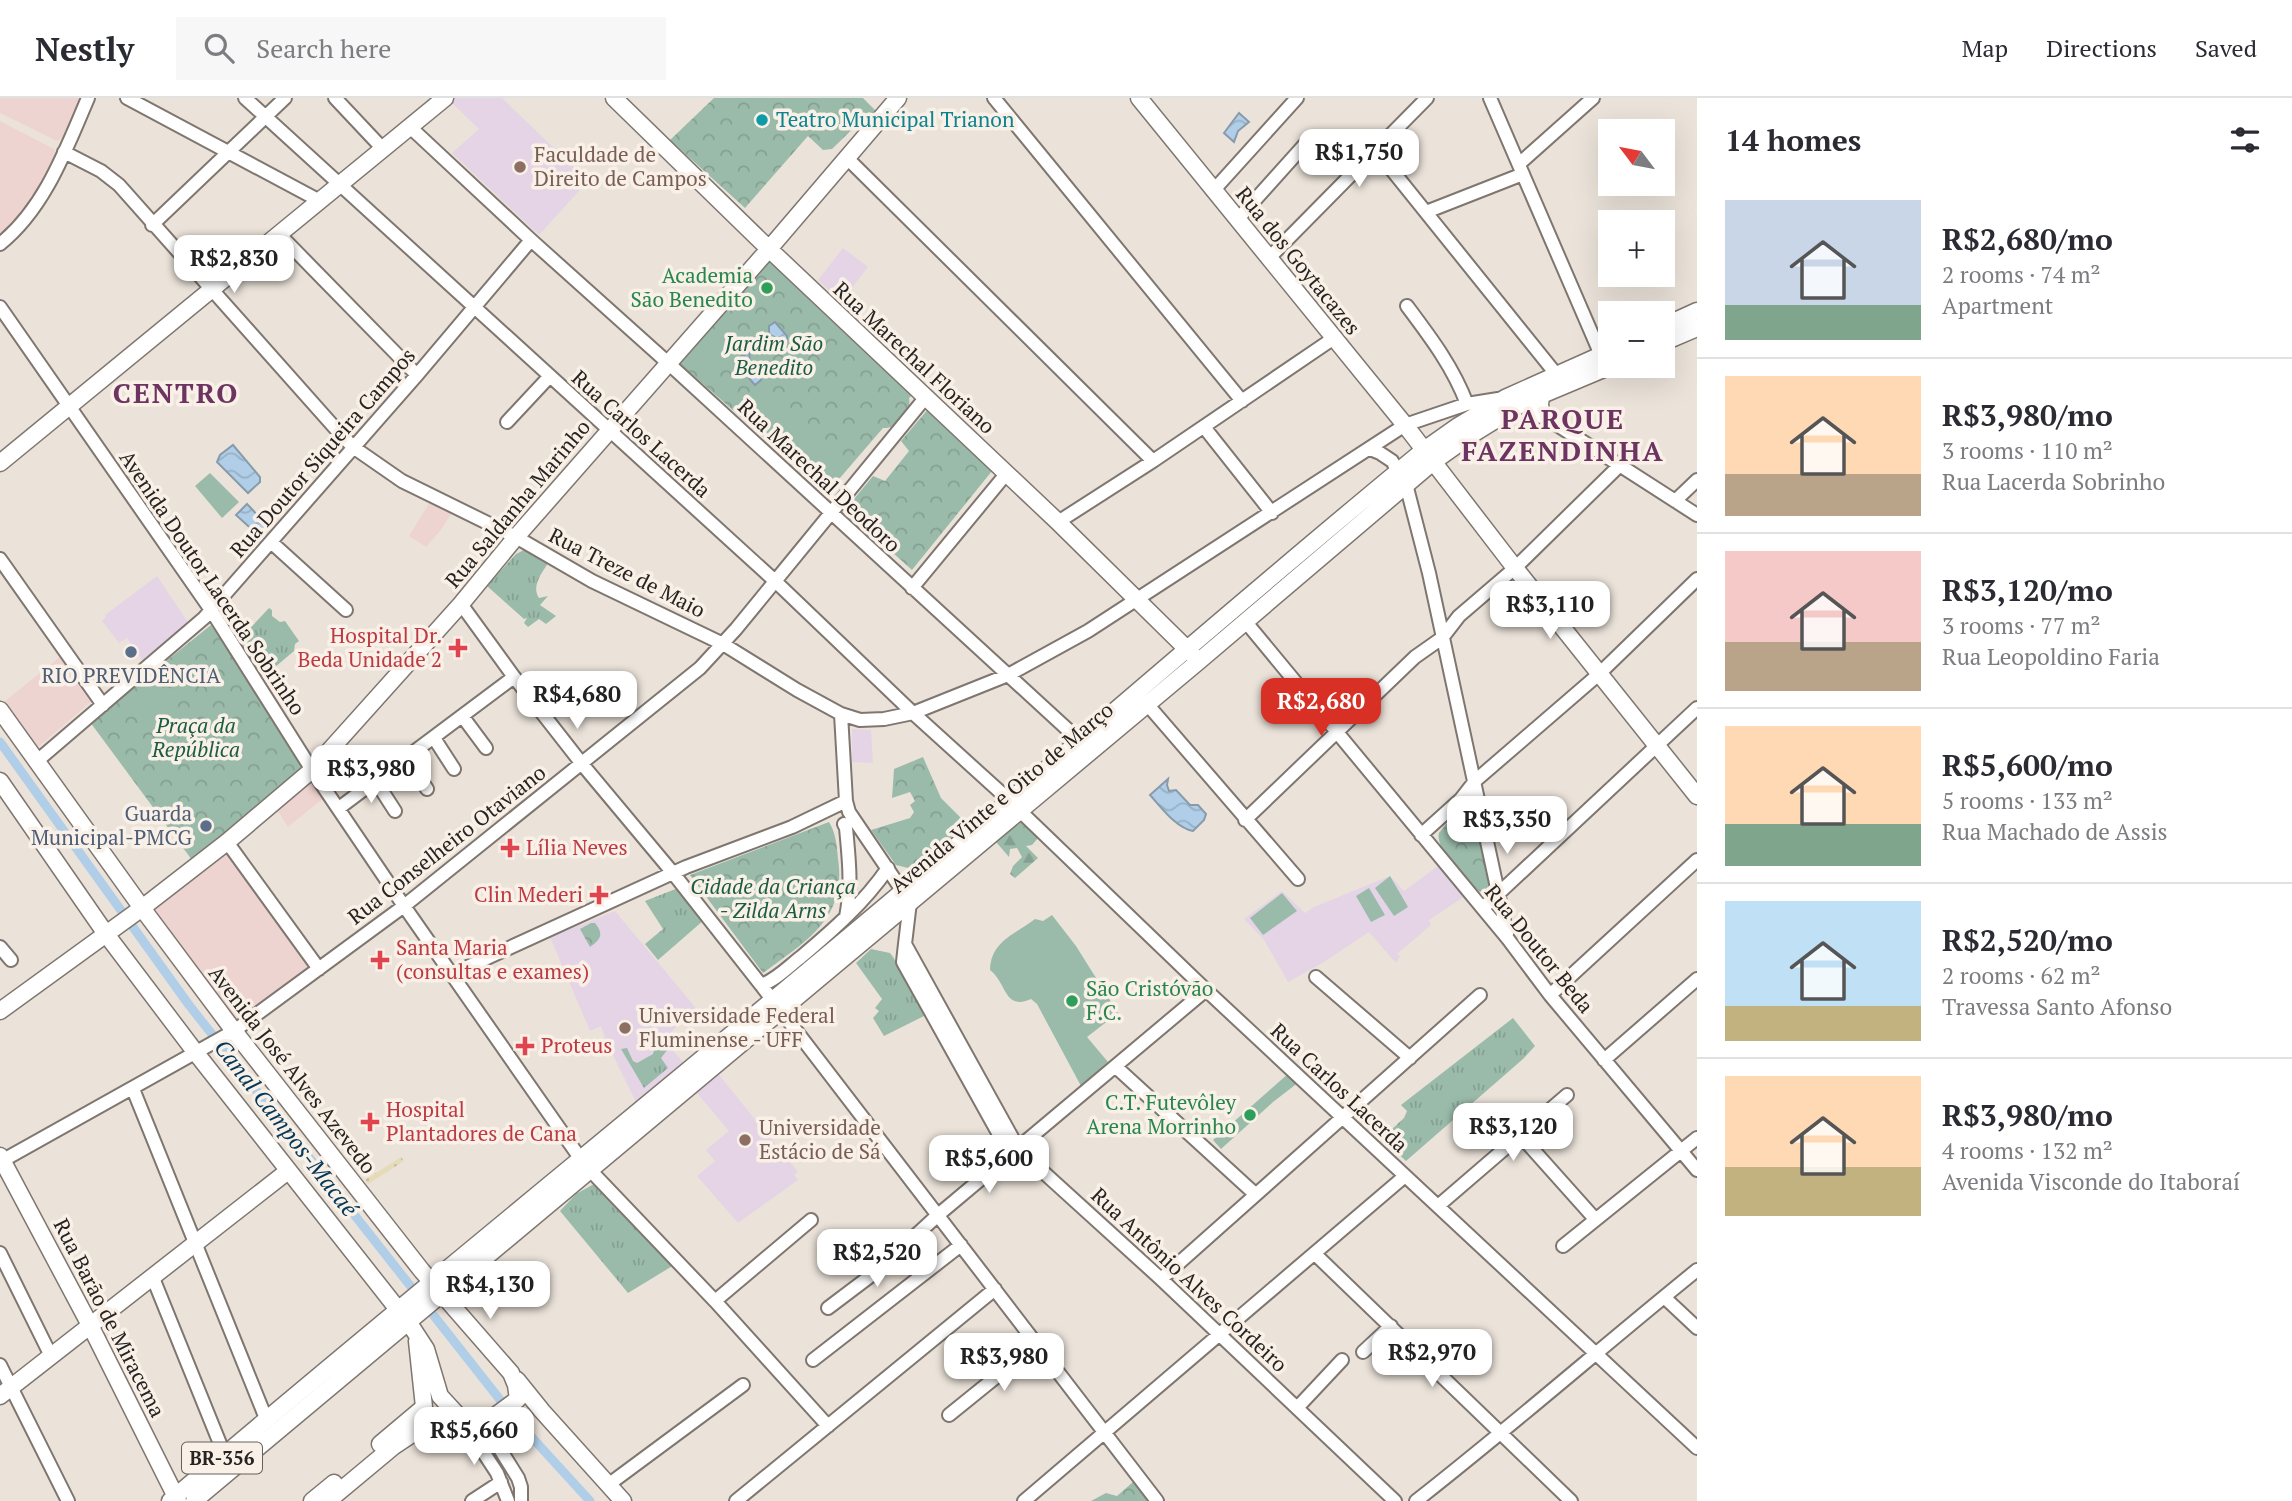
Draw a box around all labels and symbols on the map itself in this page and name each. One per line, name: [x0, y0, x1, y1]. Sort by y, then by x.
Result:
place label: Teatro Municipal Trianon: [776, 105, 1015, 133]
marker: Teatro Municipal Trianon: [754, 112, 770, 128]
north arrow: [1598, 119, 1675, 196]
pin: R$1,750: [1294, 130, 1424, 189]
place label: Faculdade de Direito de Campos: [534, 140, 707, 192]
marker: Faculdade de Direito de Campos: [512, 159, 528, 175]
street label: Rua dos Goytacazes: [1230, 180, 1367, 340]
pin: R$2,830: [169, 236, 299, 295]
place label: Academia São Benedito: [631, 261, 753, 313]
street label: Rua Marechal Floriano: [828, 275, 1001, 440]
marker: Academia São Benedito: [759, 280, 775, 296]
park label: Jardim São Benedito: [724, 329, 823, 381]
street label: Rua Doutor Siqueira Campos: [223, 342, 421, 563]
street label: Rua Carlos Lacerda: [566, 363, 717, 503]
district label: CENTRO: [113, 374, 239, 411]
street label: Rua Marechal Deodoro: [732, 392, 907, 558]
district label: PARQUE FAZENDINHA: [1461, 400, 1665, 469]
street label: Rua Saldanha Marinho: [438, 413, 596, 593]
street label: Avenida Doutor Lacerda Sobrinho: [114, 445, 312, 720]
street label: Rua Treze de Maio: [545, 521, 710, 624]
pin: R$3,110: [1485, 582, 1615, 641]
place label: Hospital Dr. Beda Unidade 2: [297, 621, 442, 673]
marker: Hospital Dr. Beda Unidade 2: [448, 638, 468, 658]
marker: RIO PREVIDÊNCIA: [123, 644, 139, 660]
place label: RIO PREVIDÊNCIA: [41, 661, 221, 689]
pin: R$4,680: [512, 672, 642, 731]
pin: R$2,680: [1256, 678, 1386, 738]
street label: Avenida Vinte e Oito de Março: [884, 696, 1119, 899]
park label: Praça da República: [151, 711, 240, 763]
pin: R$3,980: [306, 746, 436, 805]
street label: Rua Conselheiro Otaviano: [342, 758, 551, 930]
pin: R$3,350: [1442, 796, 1572, 856]
place label: Guarda Municipal-PMCG: [31, 799, 193, 851]
marker: Guarda Municipal-PMCG: [198, 818, 214, 834]
place label: Lília Neves: [526, 833, 628, 861]
marker: Lília Neves: [500, 838, 520, 858]
park label: Cidade da Criança - Zilda Arns: [690, 872, 856, 924]
street label: Rua Doutor Beda: [1479, 878, 1601, 1019]
place label: Clin Mederi: [474, 880, 583, 908]
marker: Clin Mederi: [589, 885, 609, 905]
place label: Santa Maria (consultas e exames): [396, 933, 589, 985]
marker: Santa Maria (consultas e exames): [370, 950, 390, 970]
street label: Avenida José Alves Azevedo: [203, 960, 383, 1179]
place label: São Cristóvão F.C.: [1086, 974, 1213, 1026]
marker: São Cristóvão F.C.: [1064, 993, 1080, 1009]
place label: Universidade Federal Fluminense - UFF: [639, 1001, 835, 1053]
street label: Rua Carlos Lacerda: [1265, 1016, 1415, 1158]
marker: Universidade Federal Fluminense - UFF: [617, 1020, 633, 1036]
place label: Proteus: [541, 1031, 612, 1059]
water label: Canal Campos-Macaé: [208, 1033, 366, 1223]
marker: Proteus: [515, 1036, 535, 1056]
place label: C.T. Futevôley Arena Morrinho: [1086, 1088, 1236, 1140]
place label: Hospital Plantadores de Cana: [386, 1095, 577, 1147]
pin: R$3,120: [1448, 1104, 1578, 1163]
marker: C.T. Futevôley Arena Morrinho: [1242, 1107, 1258, 1123]
marker: Hospital Plantadores de Cana: [360, 1112, 380, 1132]
place label: Universidade Estácio de Sá: [759, 1113, 881, 1165]
marker: Universidade Estácio de Sá: [737, 1132, 753, 1148]
pin: R$5,600: [924, 1136, 1054, 1195]
street label: Rua Antônio Alves Cordeiro: [1086, 1181, 1294, 1378]
street label: Rua Barão de Miracema: [48, 1214, 172, 1422]
pin: R$2,520: [812, 1230, 942, 1289]
pin: R$4,130: [425, 1262, 555, 1321]
pin: R$2,970: [1367, 1330, 1497, 1389]
pin: R$3,980: [939, 1334, 1069, 1393]
pin: R$5,660: [409, 1408, 539, 1467]
road number: BR-356: [182, 1442, 262, 1474]

